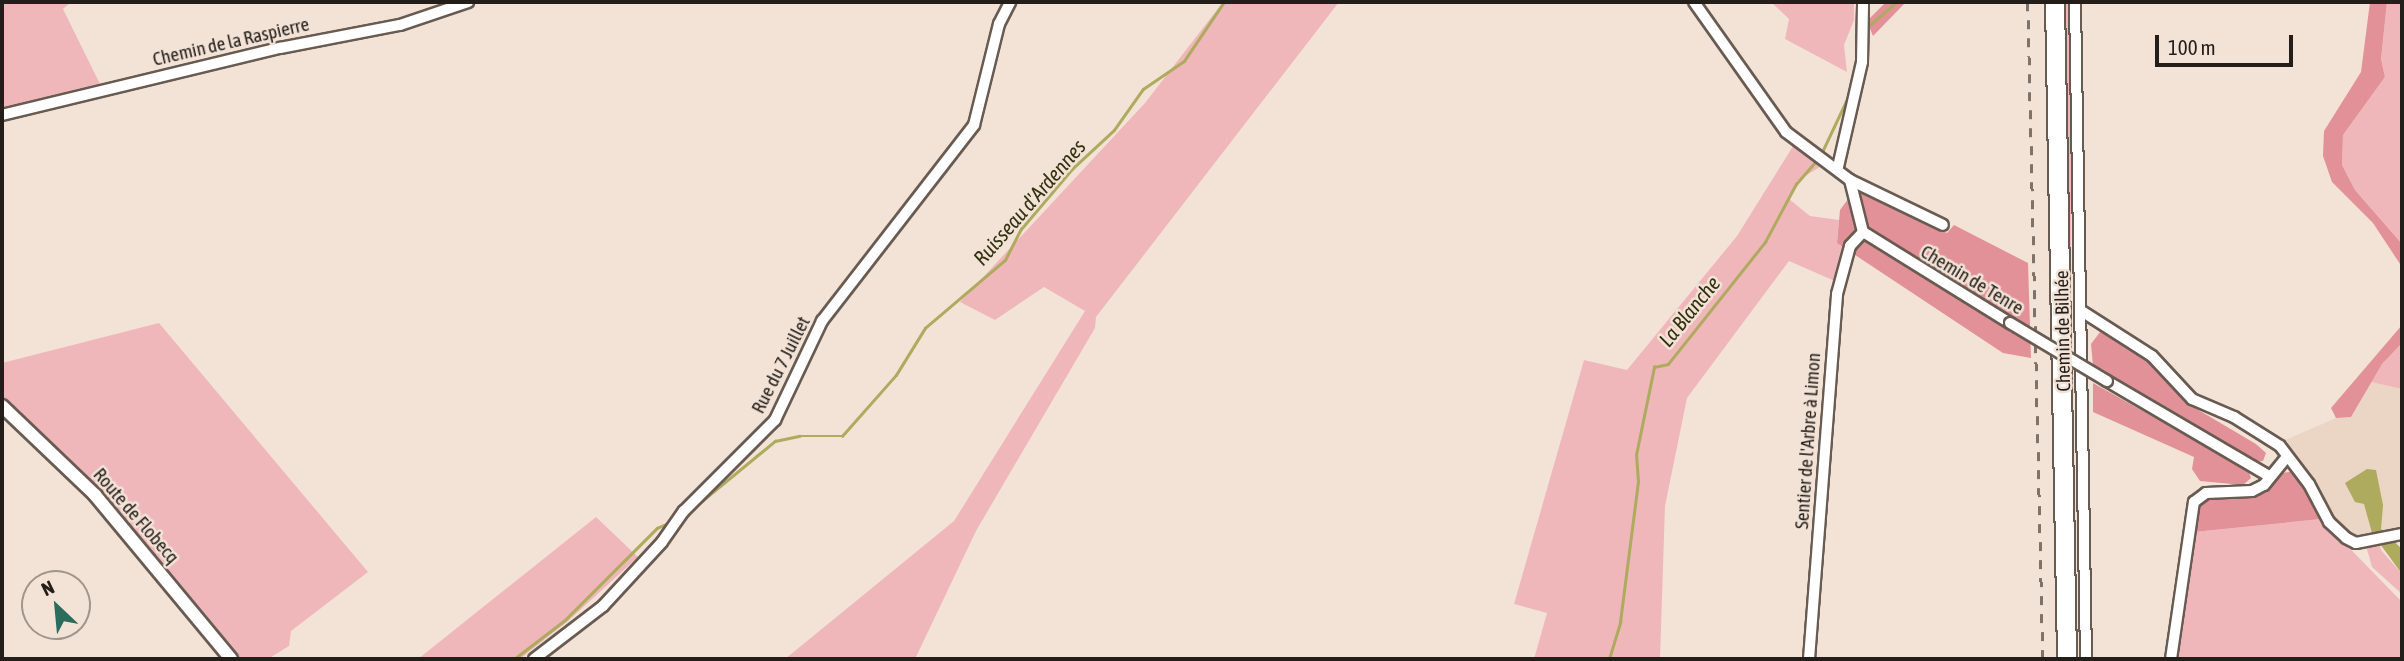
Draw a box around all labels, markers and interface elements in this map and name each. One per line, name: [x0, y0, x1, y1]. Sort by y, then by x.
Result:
street label: Chemin de la Raspierre: [151, 13, 311, 71]
scale bar: [2159, 21, 2297, 65]
text: 100 m: [2168, 35, 2216, 59]
water label: Ruisseau d'Ardennes: [968, 134, 1090, 270]
street label: Chemin de Tenre: [1917, 240, 2027, 320]
street label: Chemin de Bilhée: [2051, 270, 2075, 392]
water label: La Blanche: [1653, 271, 1725, 351]
street label: Rue du 7 Juillet: [747, 313, 815, 417]
street label: Sentier de l'Arbre à Limon: [1790, 352, 1826, 530]
street label: Route de Flobecq: [88, 463, 184, 569]
north arrow: [21, 570, 91, 640]
text: N: [38, 576, 58, 600]

